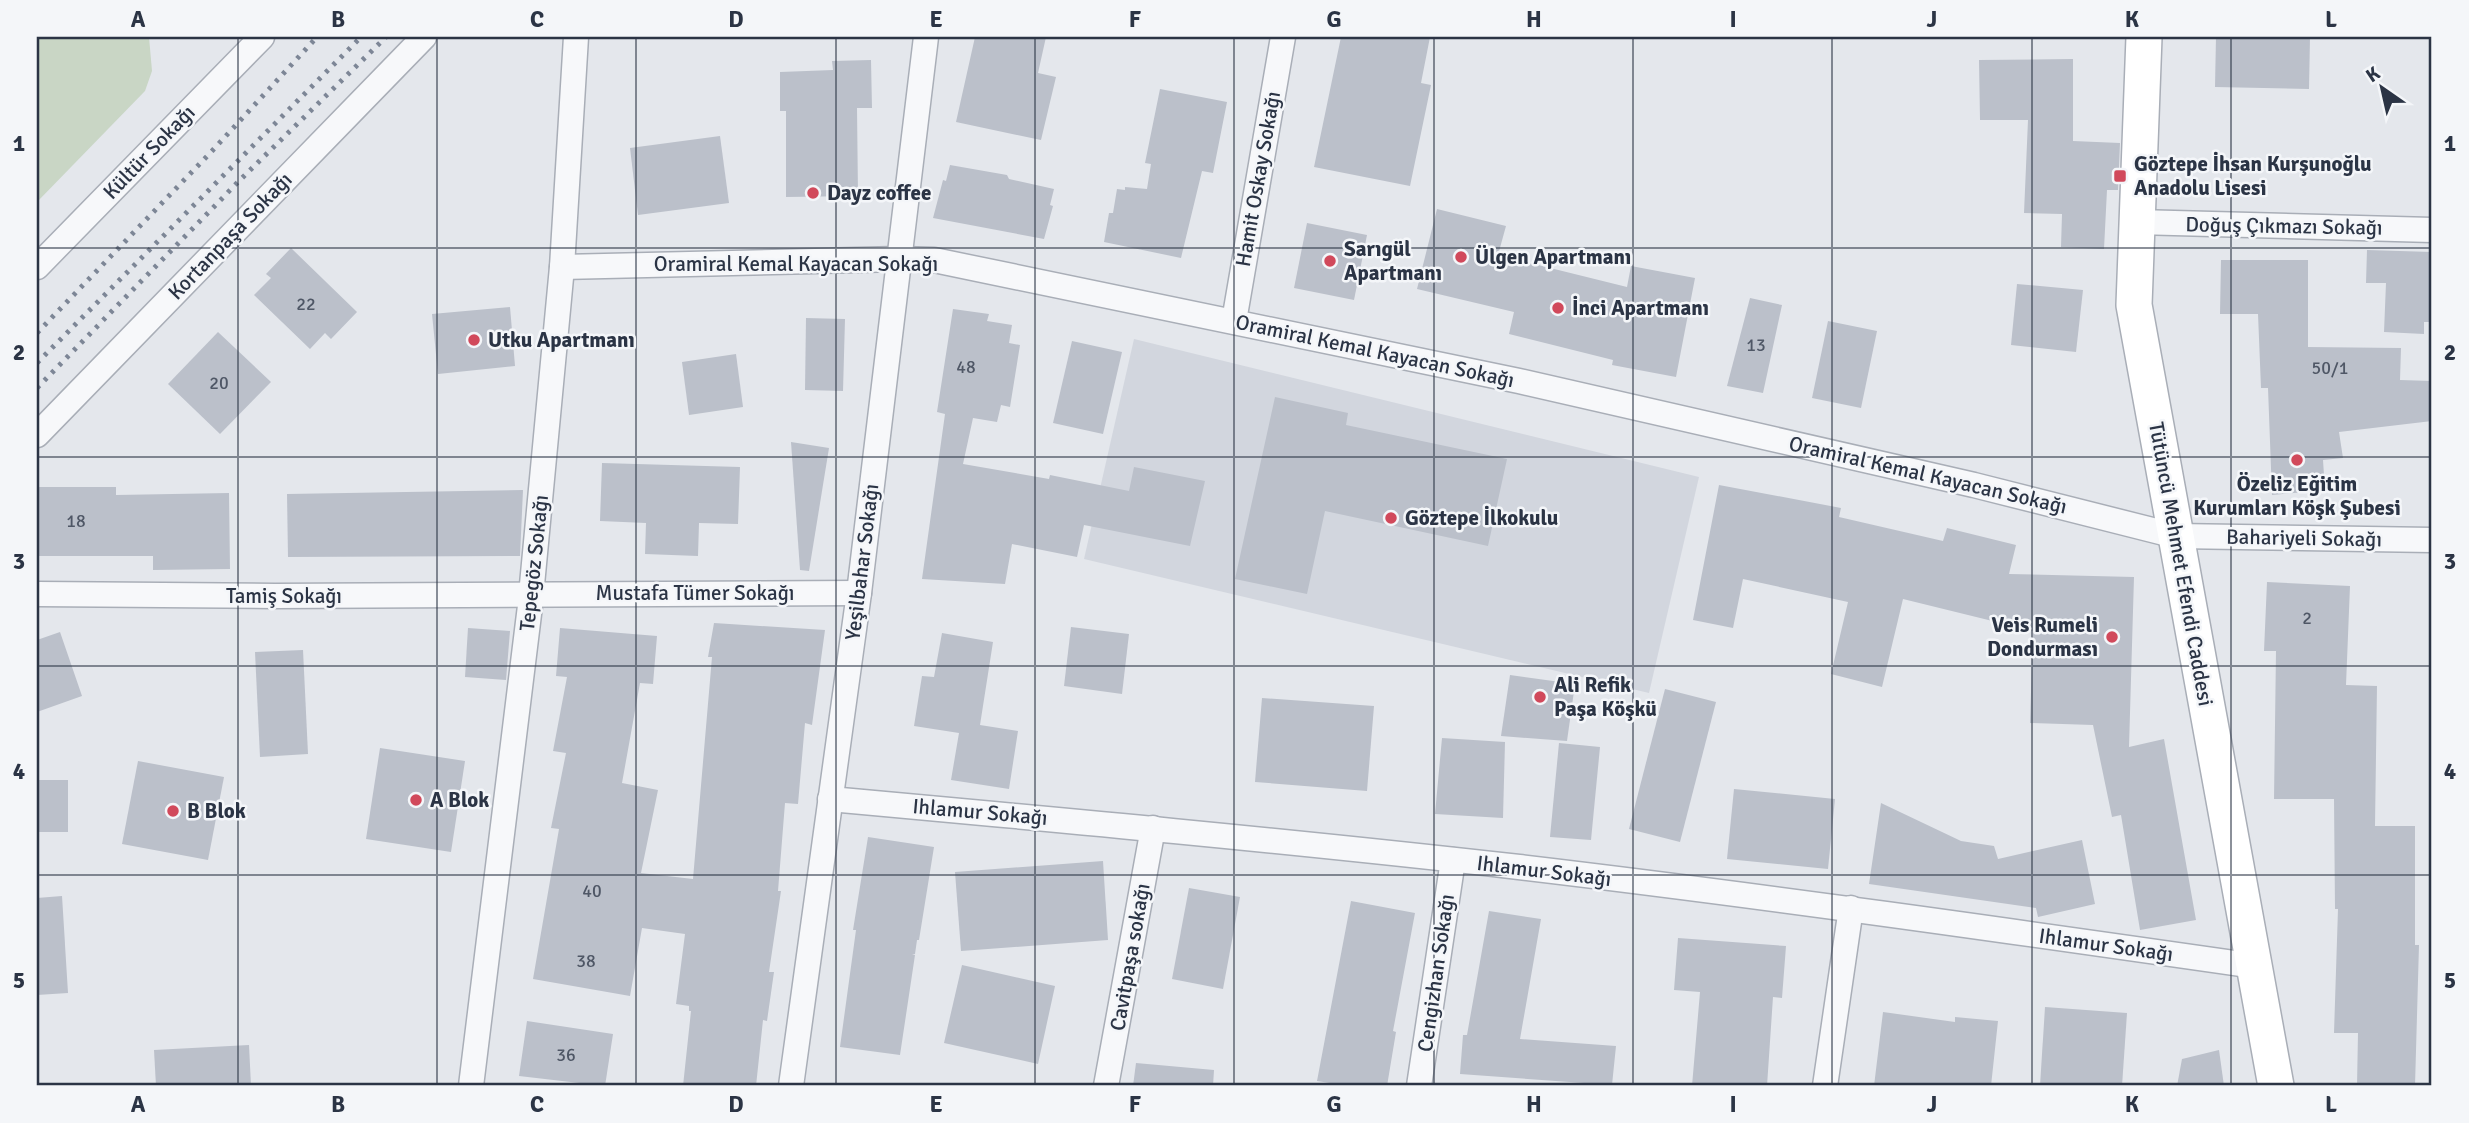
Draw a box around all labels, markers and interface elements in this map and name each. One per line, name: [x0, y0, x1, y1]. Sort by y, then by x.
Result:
text: A: [131, 5, 146, 34]
text: B: [331, 5, 345, 34]
text: C: [530, 5, 544, 34]
text: D: [728, 5, 744, 34]
text: E: [929, 5, 943, 34]
text: F: [1129, 5, 1141, 34]
text: G: [1326, 5, 1342, 34]
text: H: [1526, 5, 1542, 34]
text: I: [1729, 5, 1737, 34]
text: J: [1927, 5, 1937, 34]
text: K: [2125, 5, 2140, 34]
text: L: [2325, 5, 2337, 34]
north arrow: [2346, 52, 2416, 122]
text: K: [2361, 61, 2385, 88]
street label: Hamit Oskay Sokağı: [1230, 89, 1286, 269]
street label: Kültür Sokağı: [98, 99, 200, 205]
text: 1: [13, 129, 25, 158]
text: 1: [2444, 129, 2456, 158]
place label: Göztepe İhsan Kurşunoğlu Anadolu Lisesi: [2134, 151, 2372, 201]
street label: Kortanpaşa Sokağı: [163, 167, 297, 305]
marker: Göztepe İhsan Kurşunoğlu Anadolu Lisesi: [2112, 168, 2128, 184]
place label: Dayz coffee: [827, 180, 931, 206]
marker: Dayz coffee: [805, 185, 821, 201]
street label: Doğuş Çıkmazı Sokağı: [2185, 211, 2383, 241]
place label: Sarıgül Apartmanı: [1344, 236, 1442, 286]
place label: Ülgen Apartmanı: [1475, 244, 1631, 270]
marker: Ülgen Apartmanı: [1453, 249, 1469, 265]
street label: Oramiral Kemal Kayacan Sokağı: [654, 251, 938, 277]
marker: Sarıgül Apartmanı: [1322, 253, 1338, 269]
house number: 22: [296, 293, 316, 315]
place label: İnci Apartmanı: [1572, 295, 1709, 321]
marker: İnci Apartmanı: [1550, 300, 1566, 316]
street label: Oramiral Kemal Kayacan Sokağı: [1233, 309, 1517, 393]
place label: Utku Apartmanı: [488, 327, 635, 353]
marker: Utku Apartmanı: [466, 332, 482, 348]
house number: 13: [1746, 334, 1766, 356]
text: 2: [13, 338, 25, 367]
text: 2: [2444, 338, 2456, 367]
house number: 48: [956, 356, 976, 378]
house number: 50/1: [2312, 357, 2348, 379]
house number: 20: [209, 372, 229, 394]
street label: Tütüncü Mehmet Efendi Caddesi: [2143, 420, 2219, 708]
street label: Oramiral Kemal Kayacan Sokağı: [1787, 430, 2069, 520]
marker: Özeliz Eğitim Kurumları Köşk Şubesi: [2289, 452, 2305, 468]
place label: Özeliz Eğitim Kurumları Köşk Şubesi: [2193, 471, 2401, 521]
street label: Yeşilbahar Sokağı: [839, 482, 885, 642]
street label: Tepegöz Sokağı: [514, 494, 554, 632]
place label: Göztepe İlkokulu: [1405, 505, 1558, 531]
house number: 18: [66, 510, 86, 532]
marker: Göztepe İlkokulu: [1383, 510, 1399, 526]
street label: Bahariyeli Sokağı: [2226, 524, 2382, 552]
text: 3: [13, 547, 25, 576]
text: 3: [2444, 547, 2456, 576]
street label: Mustafa Tümer Sokağı: [596, 580, 794, 606]
street label: Tamiş Sokağı: [226, 583, 342, 609]
house number: 2: [2302, 607, 2312, 629]
place label: Veis Rumeli Dondurması: [1987, 612, 2098, 662]
marker: Veis Rumeli Dondurması: [2104, 629, 2120, 645]
place label: Ali Refik Paşa Köşkü: [1554, 672, 1657, 722]
marker: Ali Refik Paşa Köşkü: [1532, 689, 1548, 705]
text: 4: [13, 757, 25, 786]
text: 4: [2444, 757, 2456, 786]
place label: A Blok: [430, 787, 489, 813]
marker: A Blok: [408, 792, 424, 808]
street label: Ihlamur Sokağı: [911, 793, 1049, 831]
place label: B Blok: [187, 798, 246, 824]
marker: B Blok: [165, 803, 181, 819]
street label: Ihlamur Sokağı: [1475, 850, 1613, 892]
house number: 40: [582, 880, 602, 902]
street label: Cavitpaşa sokağı: [1104, 881, 1156, 1033]
street label: Cengizhan Sokağı: [1412, 892, 1460, 1054]
street label: Ihlamur Sokağı: [2037, 923, 2175, 967]
house number: 38: [576, 950, 596, 972]
text: 5: [13, 966, 25, 995]
text: 5: [2444, 966, 2456, 995]
house number: 36: [556, 1044, 576, 1066]
text: A: [131, 1090, 146, 1119]
text: B: [331, 1090, 345, 1119]
text: C: [530, 1090, 544, 1119]
text: D: [728, 1090, 744, 1119]
text: E: [929, 1090, 943, 1119]
text: F: [1129, 1090, 1141, 1119]
text: G: [1326, 1090, 1342, 1119]
text: H: [1526, 1090, 1542, 1119]
text: I: [1729, 1090, 1737, 1119]
text: J: [1927, 1090, 1937, 1119]
text: K: [2125, 1090, 2140, 1119]
text: L: [2325, 1090, 2337, 1119]

